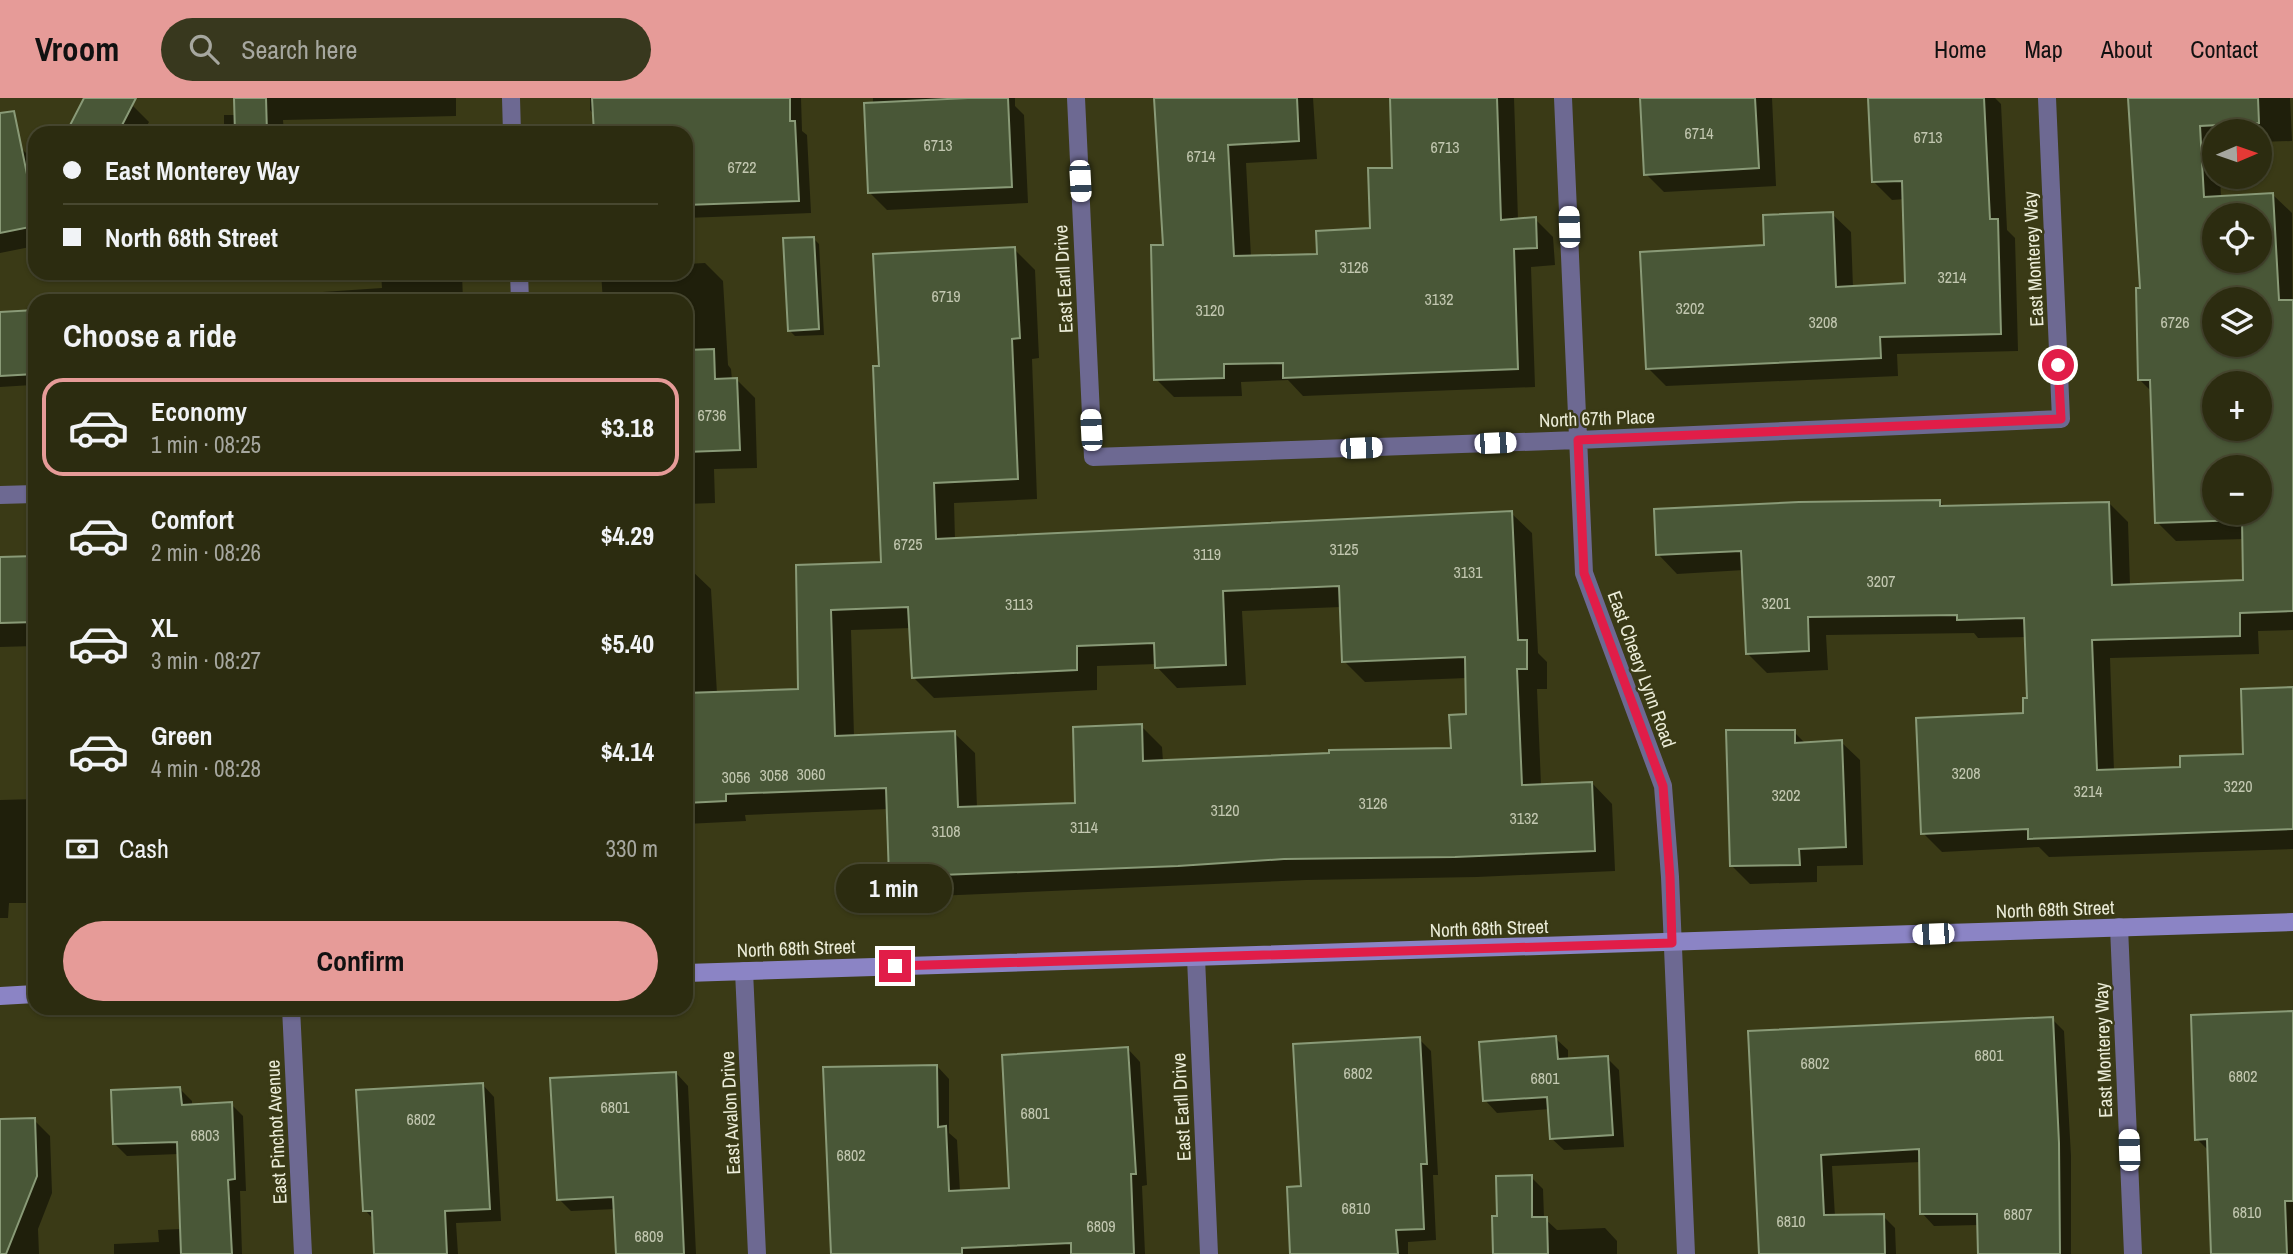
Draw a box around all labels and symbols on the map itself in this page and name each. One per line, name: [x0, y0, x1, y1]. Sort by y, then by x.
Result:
north arrow: [2202, 119, 2272, 189]
house number: 6714: [1684, 122, 1714, 144]
house number: 6713: [1913, 126, 1943, 148]
house number: 6713: [923, 134, 953, 156]
house number: 6713: [1430, 136, 1460, 158]
house number: 6714: [1186, 145, 1216, 167]
house number: 6722: [727, 156, 757, 178]
car: [1069, 159, 1092, 203]
street label: East Monterey Way: [2016, 191, 2050, 327]
car: [1558, 206, 1581, 248]
street label: East Earll Drive: [1047, 224, 1079, 334]
house number: 3126: [1339, 256, 1369, 278]
house number: 3214: [1937, 266, 1967, 288]
house number: 6719: [931, 285, 961, 307]
house number: 3132: [1424, 288, 1454, 310]
house number: 3202: [1675, 297, 1705, 319]
house number: 3120: [1195, 299, 1225, 321]
house number: 3208: [1808, 311, 1838, 333]
house number: 6726: [2160, 311, 2190, 333]
route start: [2042, 349, 2074, 381]
street label: North 67th Place: [1539, 403, 1655, 433]
house number: 6736: [697, 404, 727, 426]
car: [1080, 408, 1103, 452]
car: [1474, 432, 1517, 454]
car: [1340, 437, 1383, 459]
house number: 6725: [893, 533, 923, 555]
house number: 3125: [1329, 538, 1359, 560]
house number: 3119: [1193, 543, 1221, 565]
house number: 3131: [1453, 561, 1483, 583]
house number: 3207: [1866, 570, 1896, 592]
street label: East Cheery Lynn Road: [1602, 587, 1682, 751]
house number: 3201: [1761, 592, 1791, 614]
house number: 3113: [1005, 593, 1033, 615]
house number: 3208: [1951, 762, 1981, 784]
house number: 3060: [796, 763, 826, 785]
house number: 3058: [759, 764, 789, 786]
house number: 3056: [721, 766, 751, 788]
house number: 3220: [2223, 775, 2253, 797]
house number: 3214: [2073, 780, 2103, 802]
house number: 3202: [1771, 784, 1801, 806]
house number: 3126: [1358, 792, 1388, 814]
house number: 3120: [1210, 799, 1240, 821]
house number: 3132: [1509, 807, 1539, 829]
house number: 3114: [1070, 816, 1098, 838]
house number: 3108: [931, 820, 961, 842]
callout: 1 min: [837, 864, 953, 914]
street label: North 68th Street: [1995, 894, 2115, 924]
street label: North 68th Street: [1429, 913, 1549, 943]
car: [1912, 923, 1955, 945]
street label: North 68th Street: [736, 933, 856, 963]
route end: [879, 950, 911, 982]
street label: East Monterey Way: [2088, 982, 2118, 1118]
house number: 6801: [1974, 1044, 2004, 1066]
street label: East Avalon Drive: [714, 1051, 746, 1175]
street label: East Earll Drive: [1165, 1052, 1197, 1162]
house number: 6802: [1800, 1052, 1830, 1074]
street label: East Pinchot Avenue: [259, 1059, 293, 1205]
house number: 6802: [1343, 1062, 1373, 1084]
house number: 6802: [2228, 1065, 2258, 1087]
house number: 6801: [1530, 1067, 1560, 1089]
house number: 6801: [600, 1096, 630, 1118]
house number: 6801: [1020, 1102, 1050, 1124]
house number: 6802: [406, 1108, 436, 1130]
house number: 6803: [190, 1124, 220, 1146]
car: [2118, 1129, 2141, 1171]
house number: 6802: [836, 1144, 866, 1166]
house number: 6810: [1341, 1197, 1371, 1219]
house number: 6810: [2232, 1201, 2262, 1223]
house number: 6807: [2003, 1203, 2033, 1225]
house number: 6810: [1776, 1210, 1806, 1232]
house number: 6809: [1086, 1215, 1116, 1237]
house number: 6809: [634, 1225, 664, 1247]

